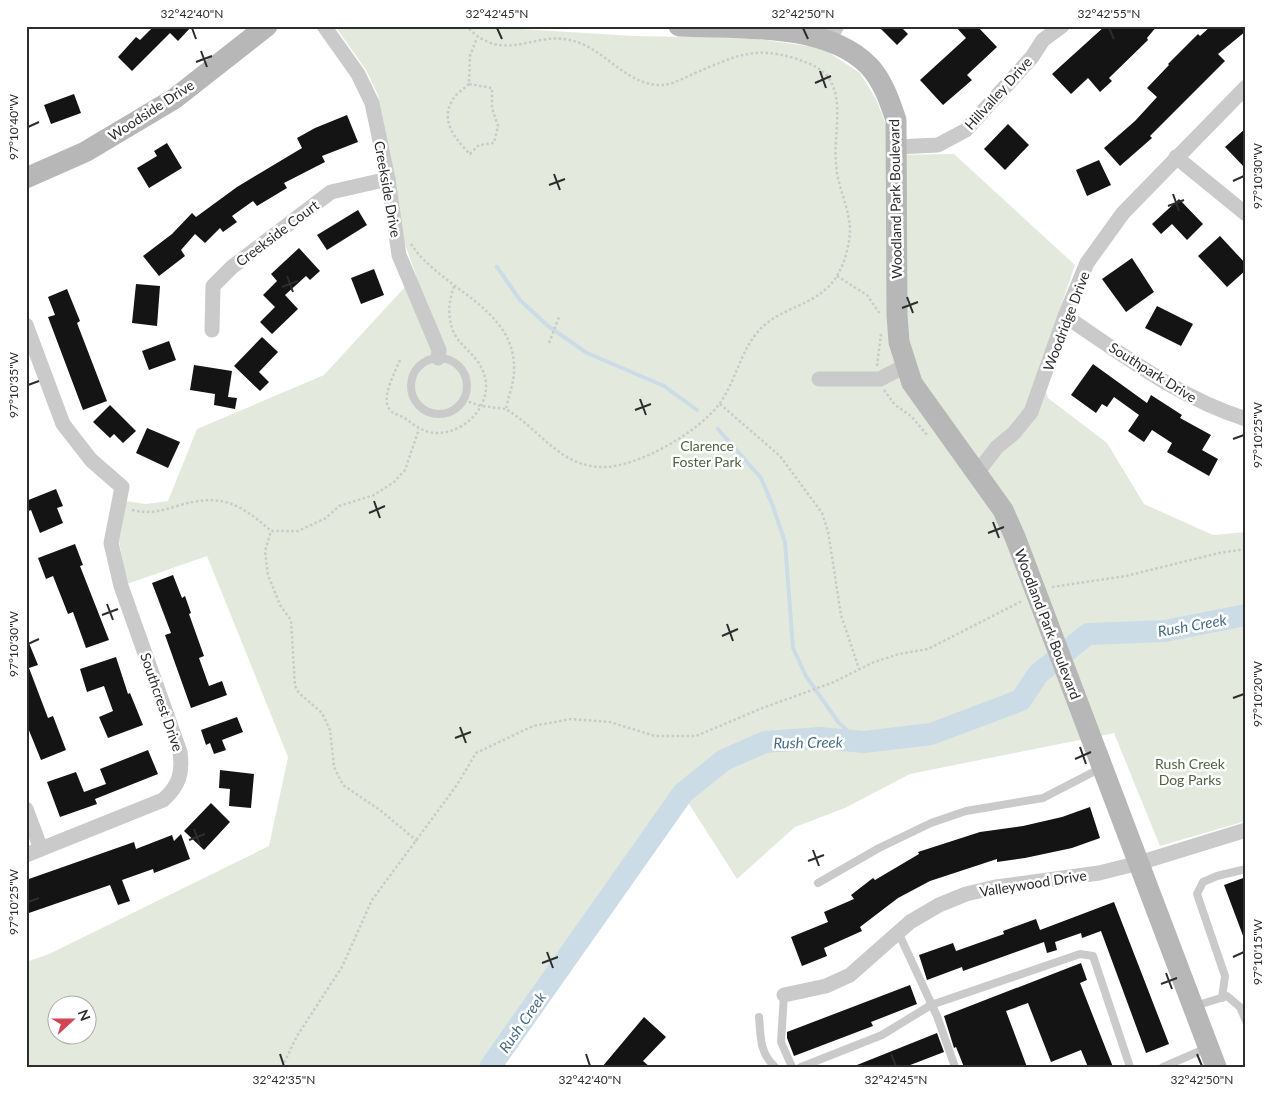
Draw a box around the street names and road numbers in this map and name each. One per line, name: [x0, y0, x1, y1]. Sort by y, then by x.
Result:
street label: Hillvalley Drive: [961, 53, 1035, 133]
street label: Woodside Drive: [105, 76, 197, 144]
street label: Woodland Park Boulevard: [885, 119, 905, 279]
street label: Creekside Drive: [371, 139, 405, 239]
street label: Creekside Court: [232, 196, 322, 270]
street label: Woodridge Drive: [1039, 269, 1093, 373]
street label: Southpark Drive: [1106, 338, 1200, 406]
street label: Woodland Park Boulevard: [1011, 546, 1085, 702]
street label: Southcrest Drive: [137, 651, 187, 753]
street label: Valleywood Drive: [978, 866, 1088, 900]

